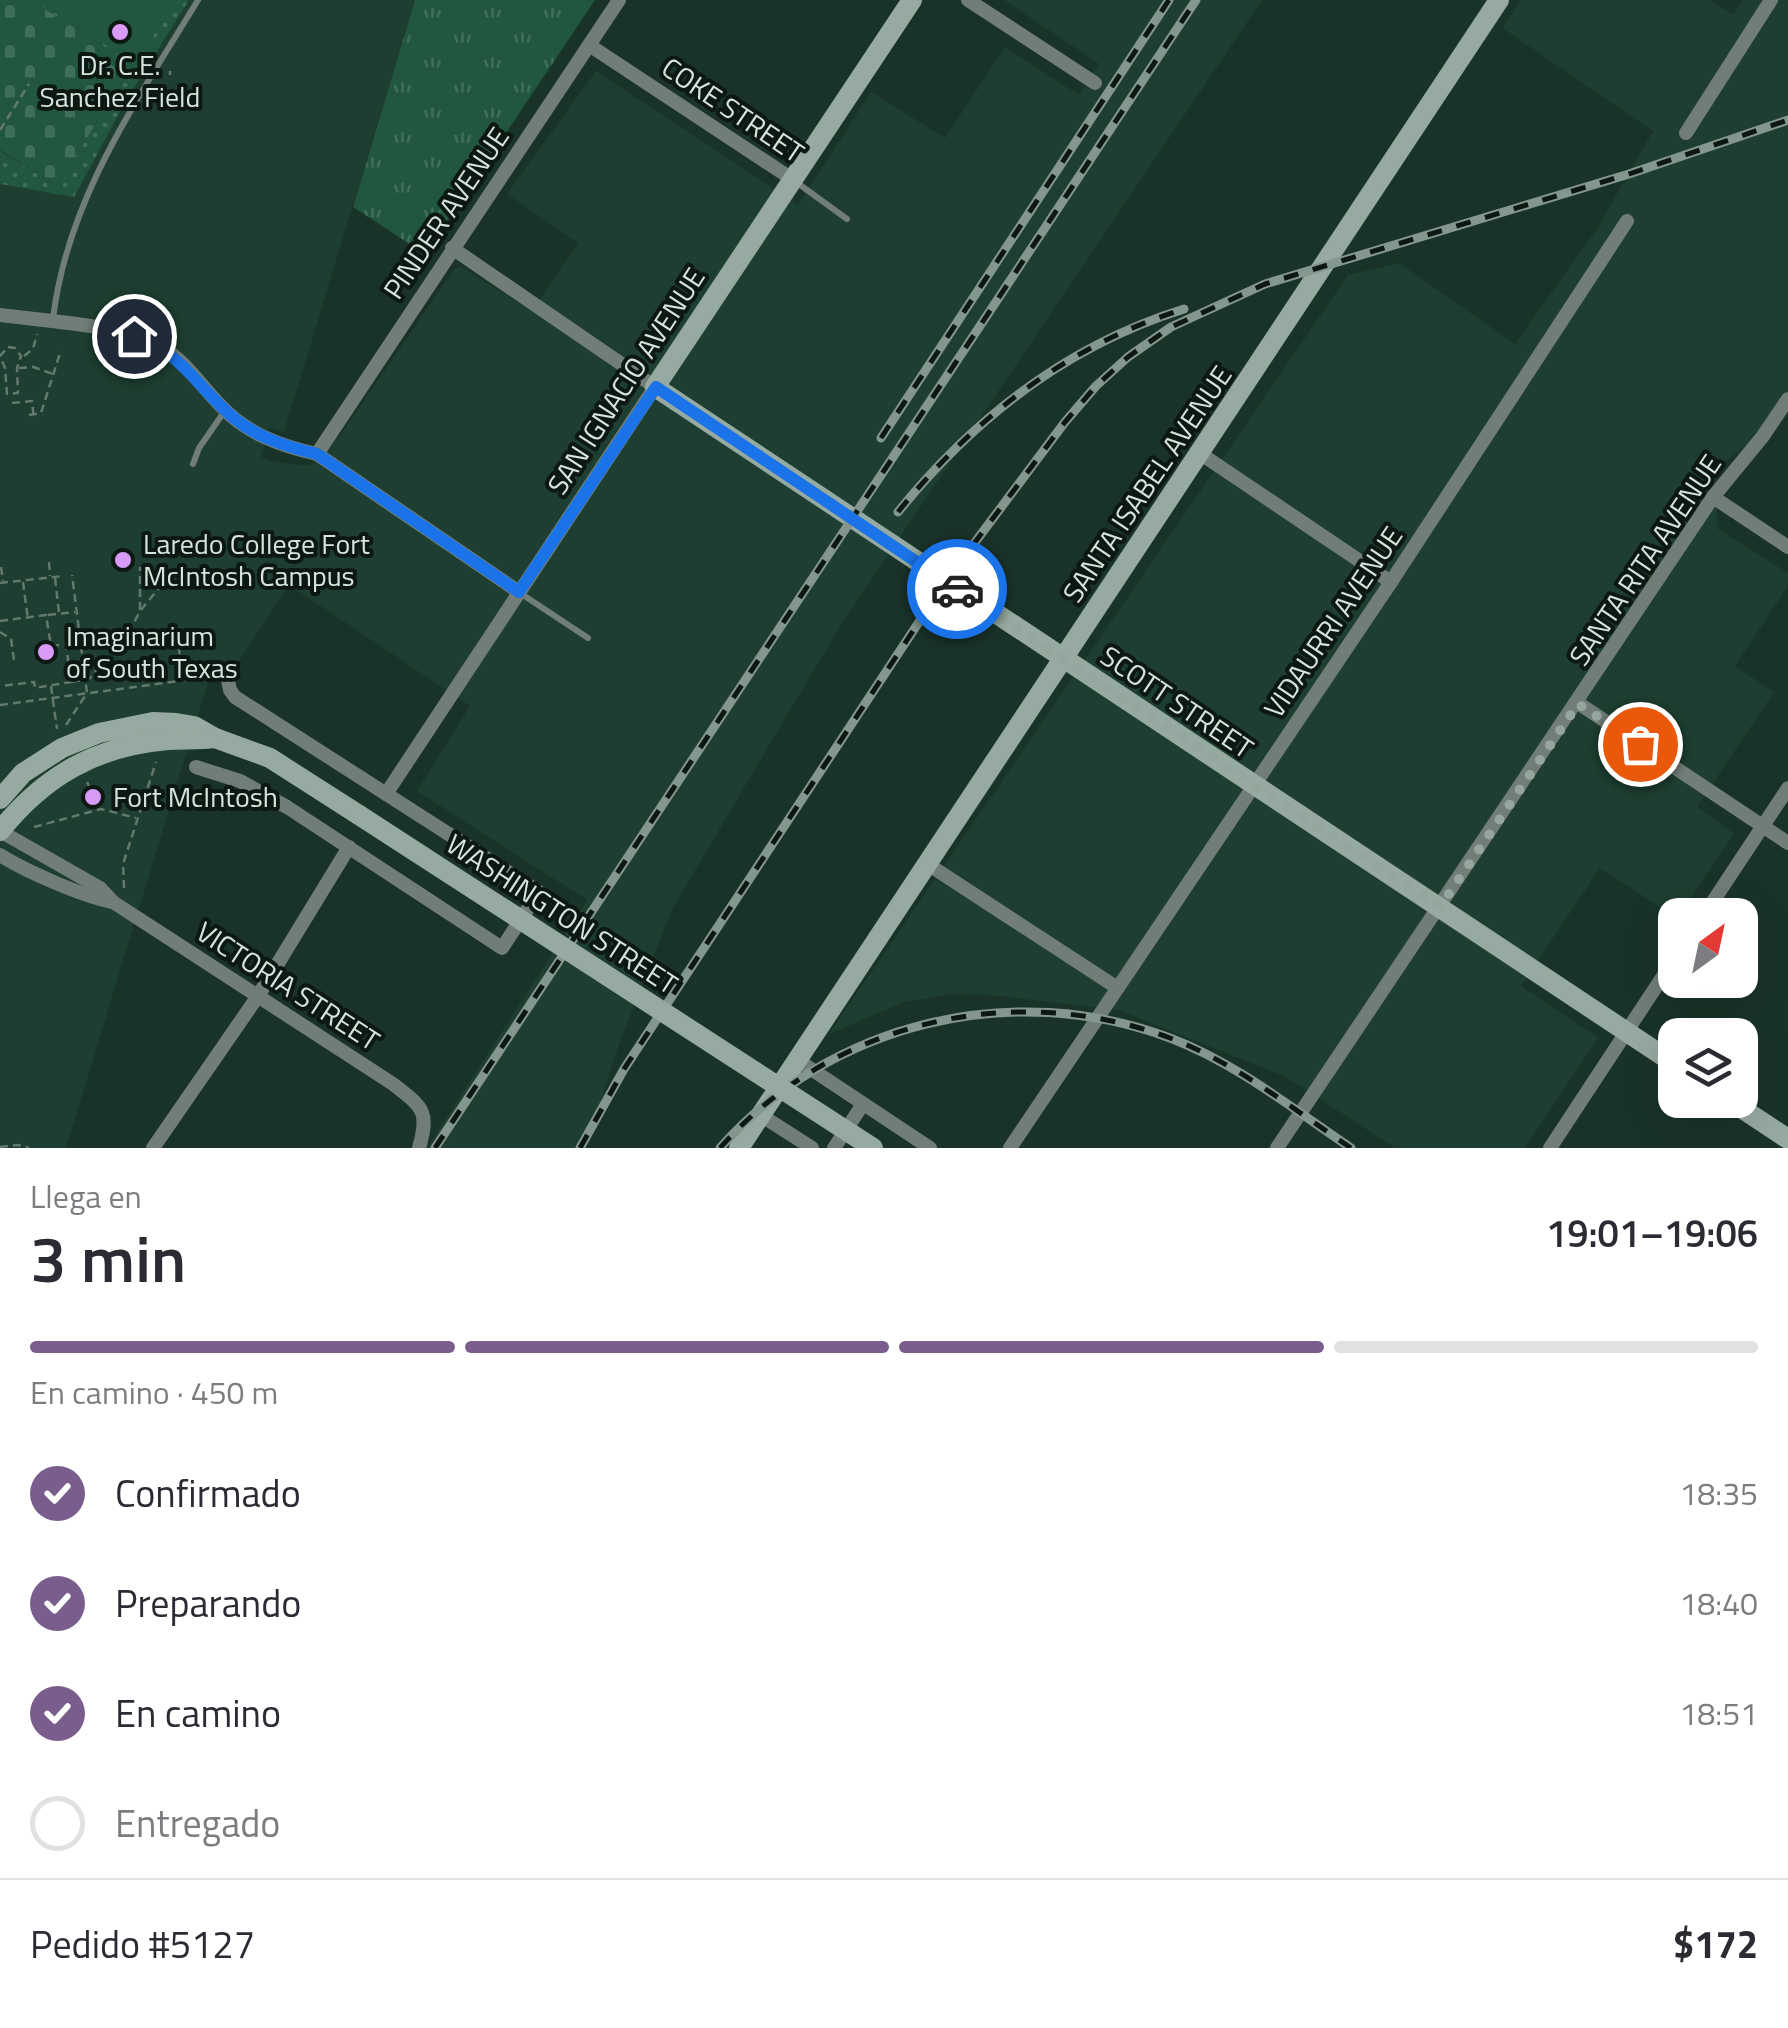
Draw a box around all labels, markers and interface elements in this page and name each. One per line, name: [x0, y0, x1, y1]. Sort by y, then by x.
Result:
marker: Dr. C.E. Sanchez Field: [109, 21, 131, 43]
place label: Dr. C.E. Sanchez Field: [40, 43, 200, 118]
street label: COKE STREET: [653, 46, 813, 173]
street label: PINDER AVENUE: [372, 118, 519, 307]
street label: SAN IGNACIO AVENUE: [536, 259, 715, 503]
pin: [92, 294, 177, 379]
icon: home: [107, 309, 162, 364]
street label: SANTA ISABEL AVENUE: [1051, 357, 1242, 611]
street label: SANTA RITA AVENUE: [1558, 445, 1732, 674]
street label: VIDAURRI AVENUE: [1252, 517, 1413, 726]
place label: Laredo College Fort McIntosh Campus: [143, 522, 370, 597]
courier: [907, 539, 1007, 639]
marker: Laredo College Fort McIntosh Campus: [112, 549, 134, 571]
icon: car: [930, 562, 985, 617]
place label: Imaginarium of South Texas: [66, 614, 238, 689]
street label: SCOTT STREET: [1092, 634, 1263, 769]
marker: Imaginarium of South Texas: [35, 641, 57, 663]
pin: [1598, 702, 1683, 787]
icon: bag: [1613, 717, 1668, 772]
place label: Fort McIntosh: [113, 775, 278, 818]
marker: Fort McIntosh: [82, 786, 104, 808]
street label: WASHINGTON STREET: [438, 822, 687, 1005]
north arrow: [1658, 898, 1758, 998]
map controls: [1658, 898, 1758, 1118]
street label: VICTORIA STREET: [188, 910, 389, 1061]
button: layers: [1658, 1018, 1758, 1118]
text: Llega en: [30, 1172, 142, 1220]
text: 19:01–19:06: [1546, 1204, 1758, 1262]
text: 3 min: [30, 1208, 186, 1307]
text: En camino · 450 m: [30, 1368, 278, 1416]
text: Confirmado: [115, 1464, 301, 1522]
icon: check: [30, 1466, 85, 1521]
text: 18:35: [1679, 1469, 1758, 1517]
text: Preparando: [115, 1574, 301, 1632]
icon: check: [30, 1576, 85, 1631]
text: 18:40: [1679, 1579, 1758, 1627]
text: En camino: [115, 1684, 281, 1742]
icon: check: [30, 1686, 85, 1741]
text: 18:51: [1679, 1689, 1758, 1737]
text: Entregado: [115, 1794, 280, 1852]
text: Pedido #5127: [30, 1915, 255, 1973]
text: $172: [1673, 1915, 1758, 1973]

